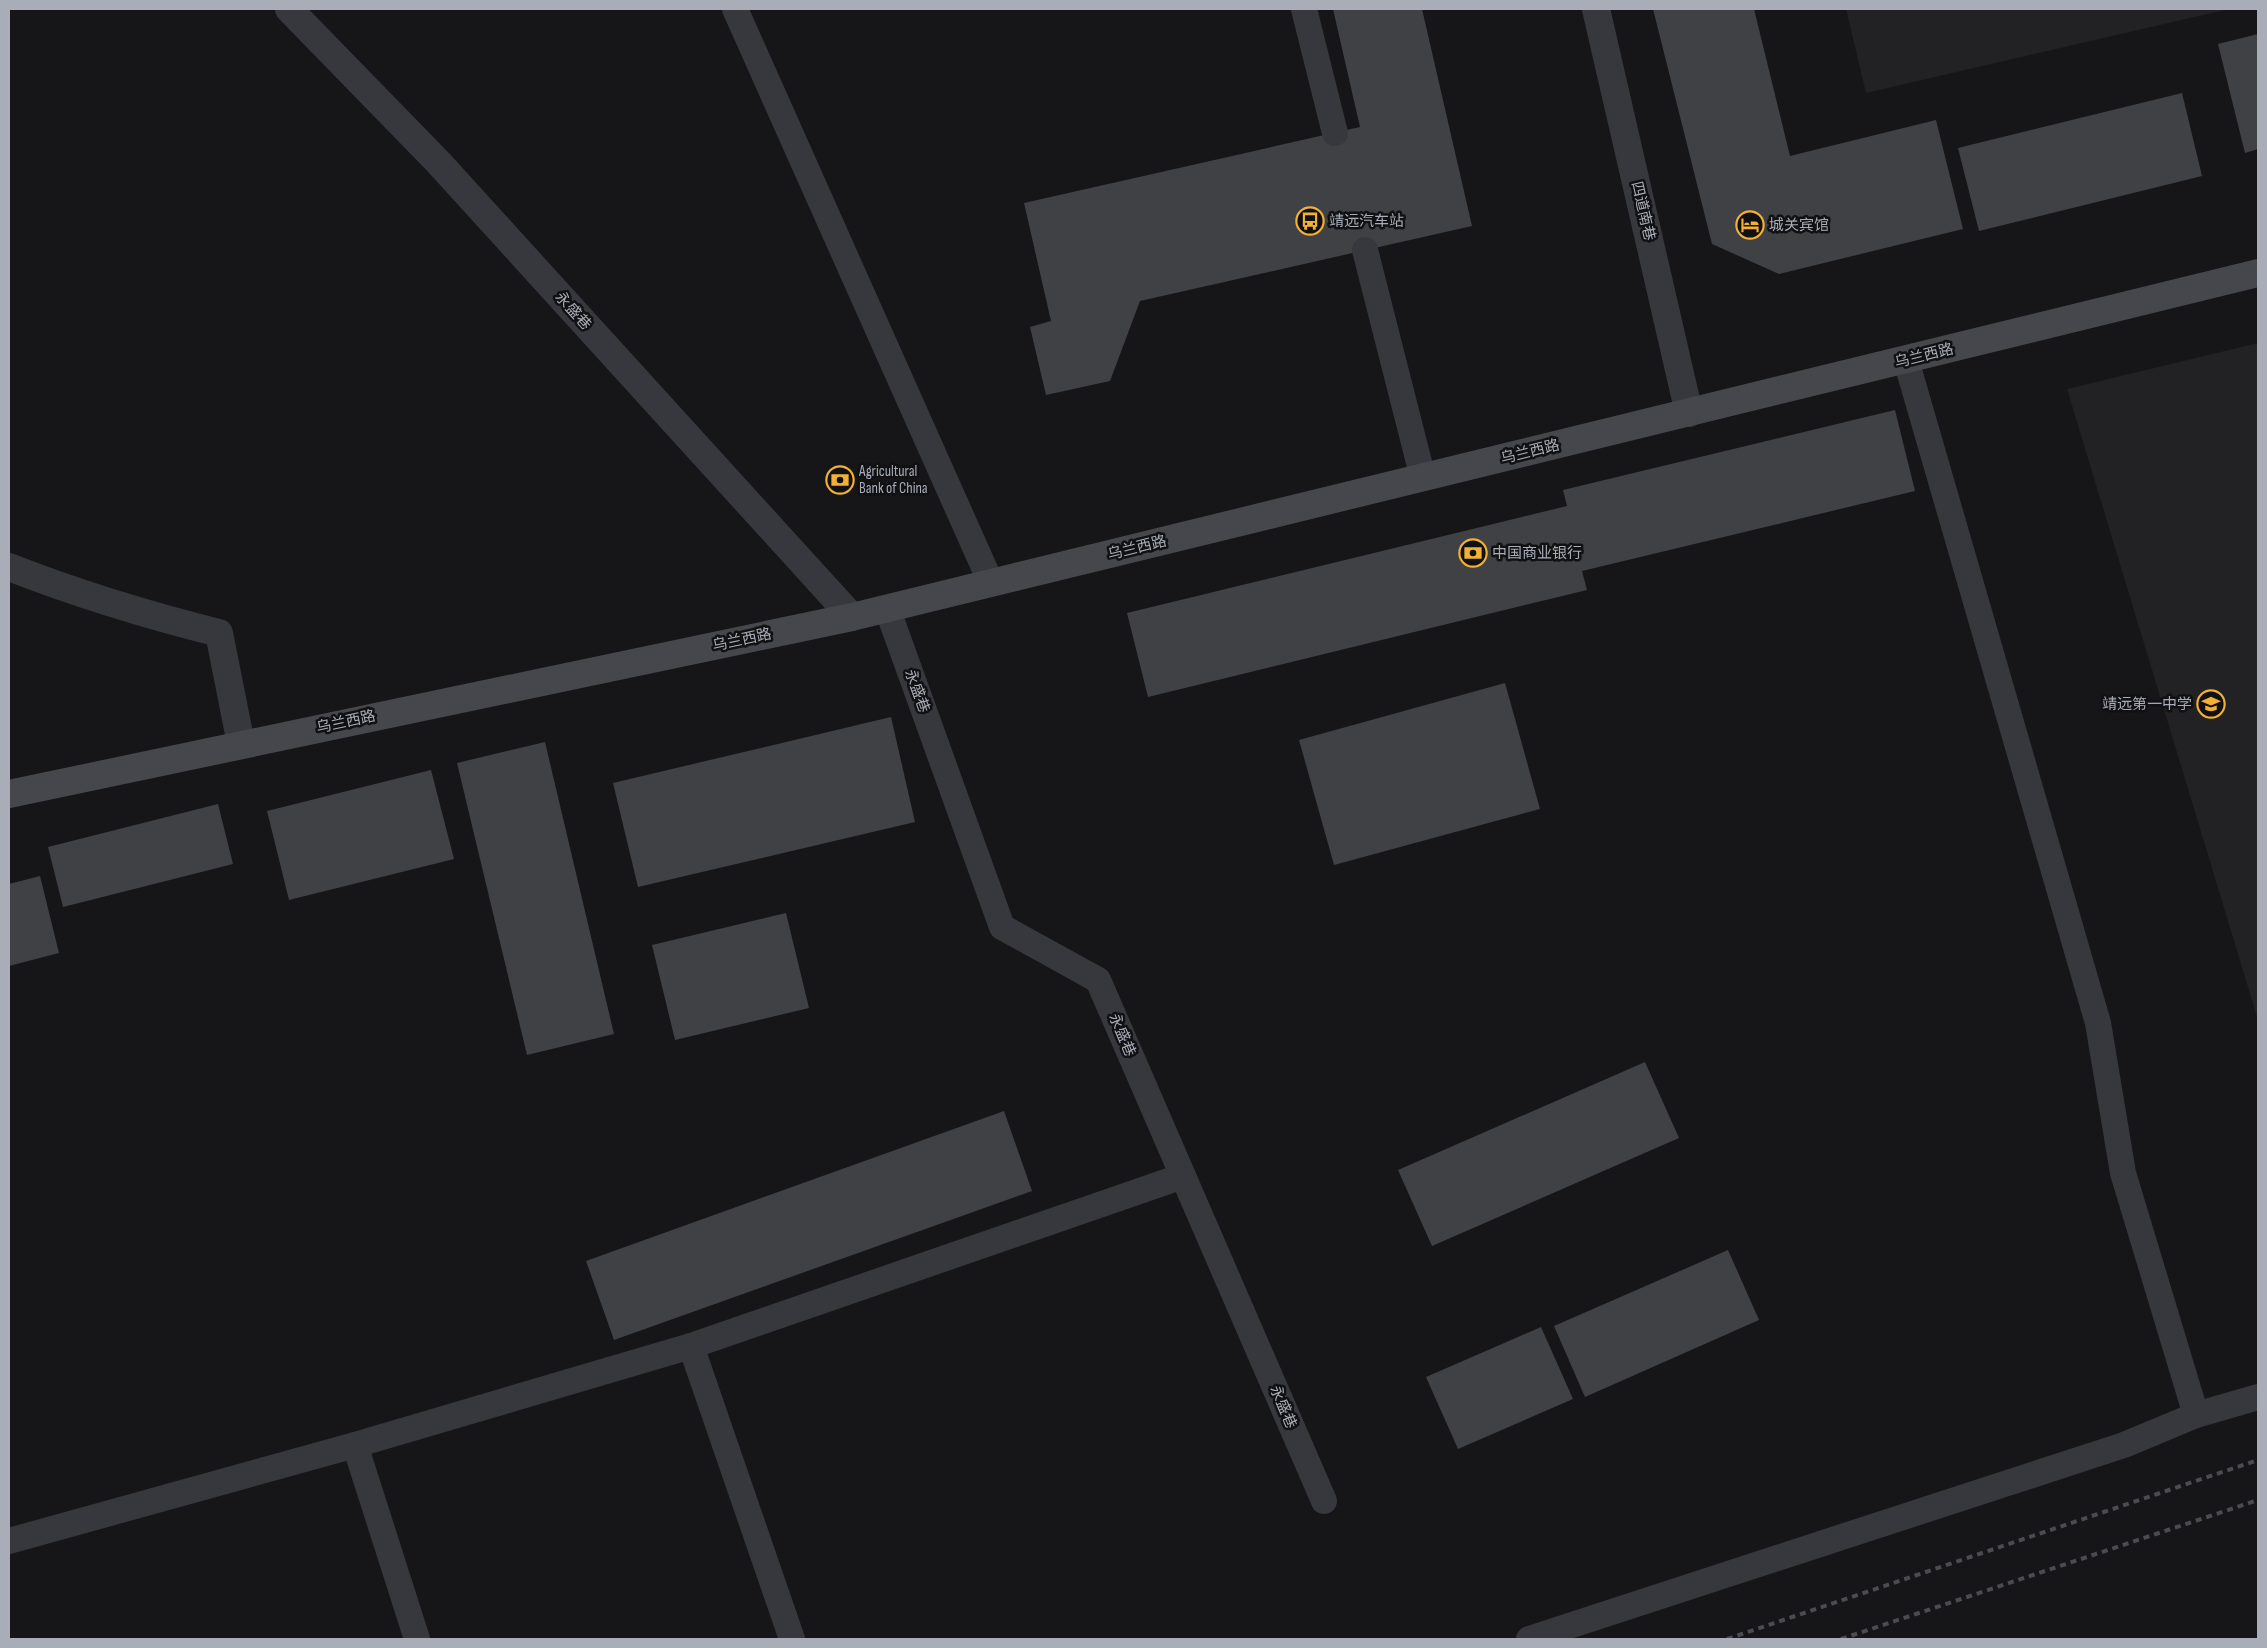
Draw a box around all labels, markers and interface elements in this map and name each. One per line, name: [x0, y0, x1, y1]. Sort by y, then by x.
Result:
street label: 四道南巷: [1627, 180, 1659, 242]
bus stop icon: 靖远汽车站: [1295, 206, 1325, 236]
hotel icon: 城关宾馆: [1735, 210, 1765, 240]
place label: 靖远汽车站: [1329, 212, 1404, 231]
place label: 城关宾馆: [1769, 216, 1829, 235]
street label: 永盛巷: [551, 288, 595, 334]
street label: 乌兰西路: [1893, 340, 1955, 372]
street label: 乌兰西路: [1499, 436, 1561, 468]
place label: Agricultural Bank of China: [858, 462, 928, 498]
bank icon: Agricultural Bank of China: [825, 465, 855, 495]
street label: 乌兰西路: [1106, 532, 1168, 564]
bank icon: 中国商业银行: [1458, 538, 1488, 568]
place label: 中国商业银行: [1492, 544, 1582, 563]
street label: 乌兰西路: [711, 624, 773, 656]
street label: 永盛巷: [900, 667, 934, 715]
school or university icon: 靖远第一中学: [2196, 689, 2226, 719]
place label: 靖远第一中学: [2102, 695, 2192, 714]
street label: 乌兰西路: [315, 706, 377, 738]
street label: 永盛巷: [1104, 1011, 1140, 1059]
street label: 永盛巷: [1265, 1383, 1301, 1431]

